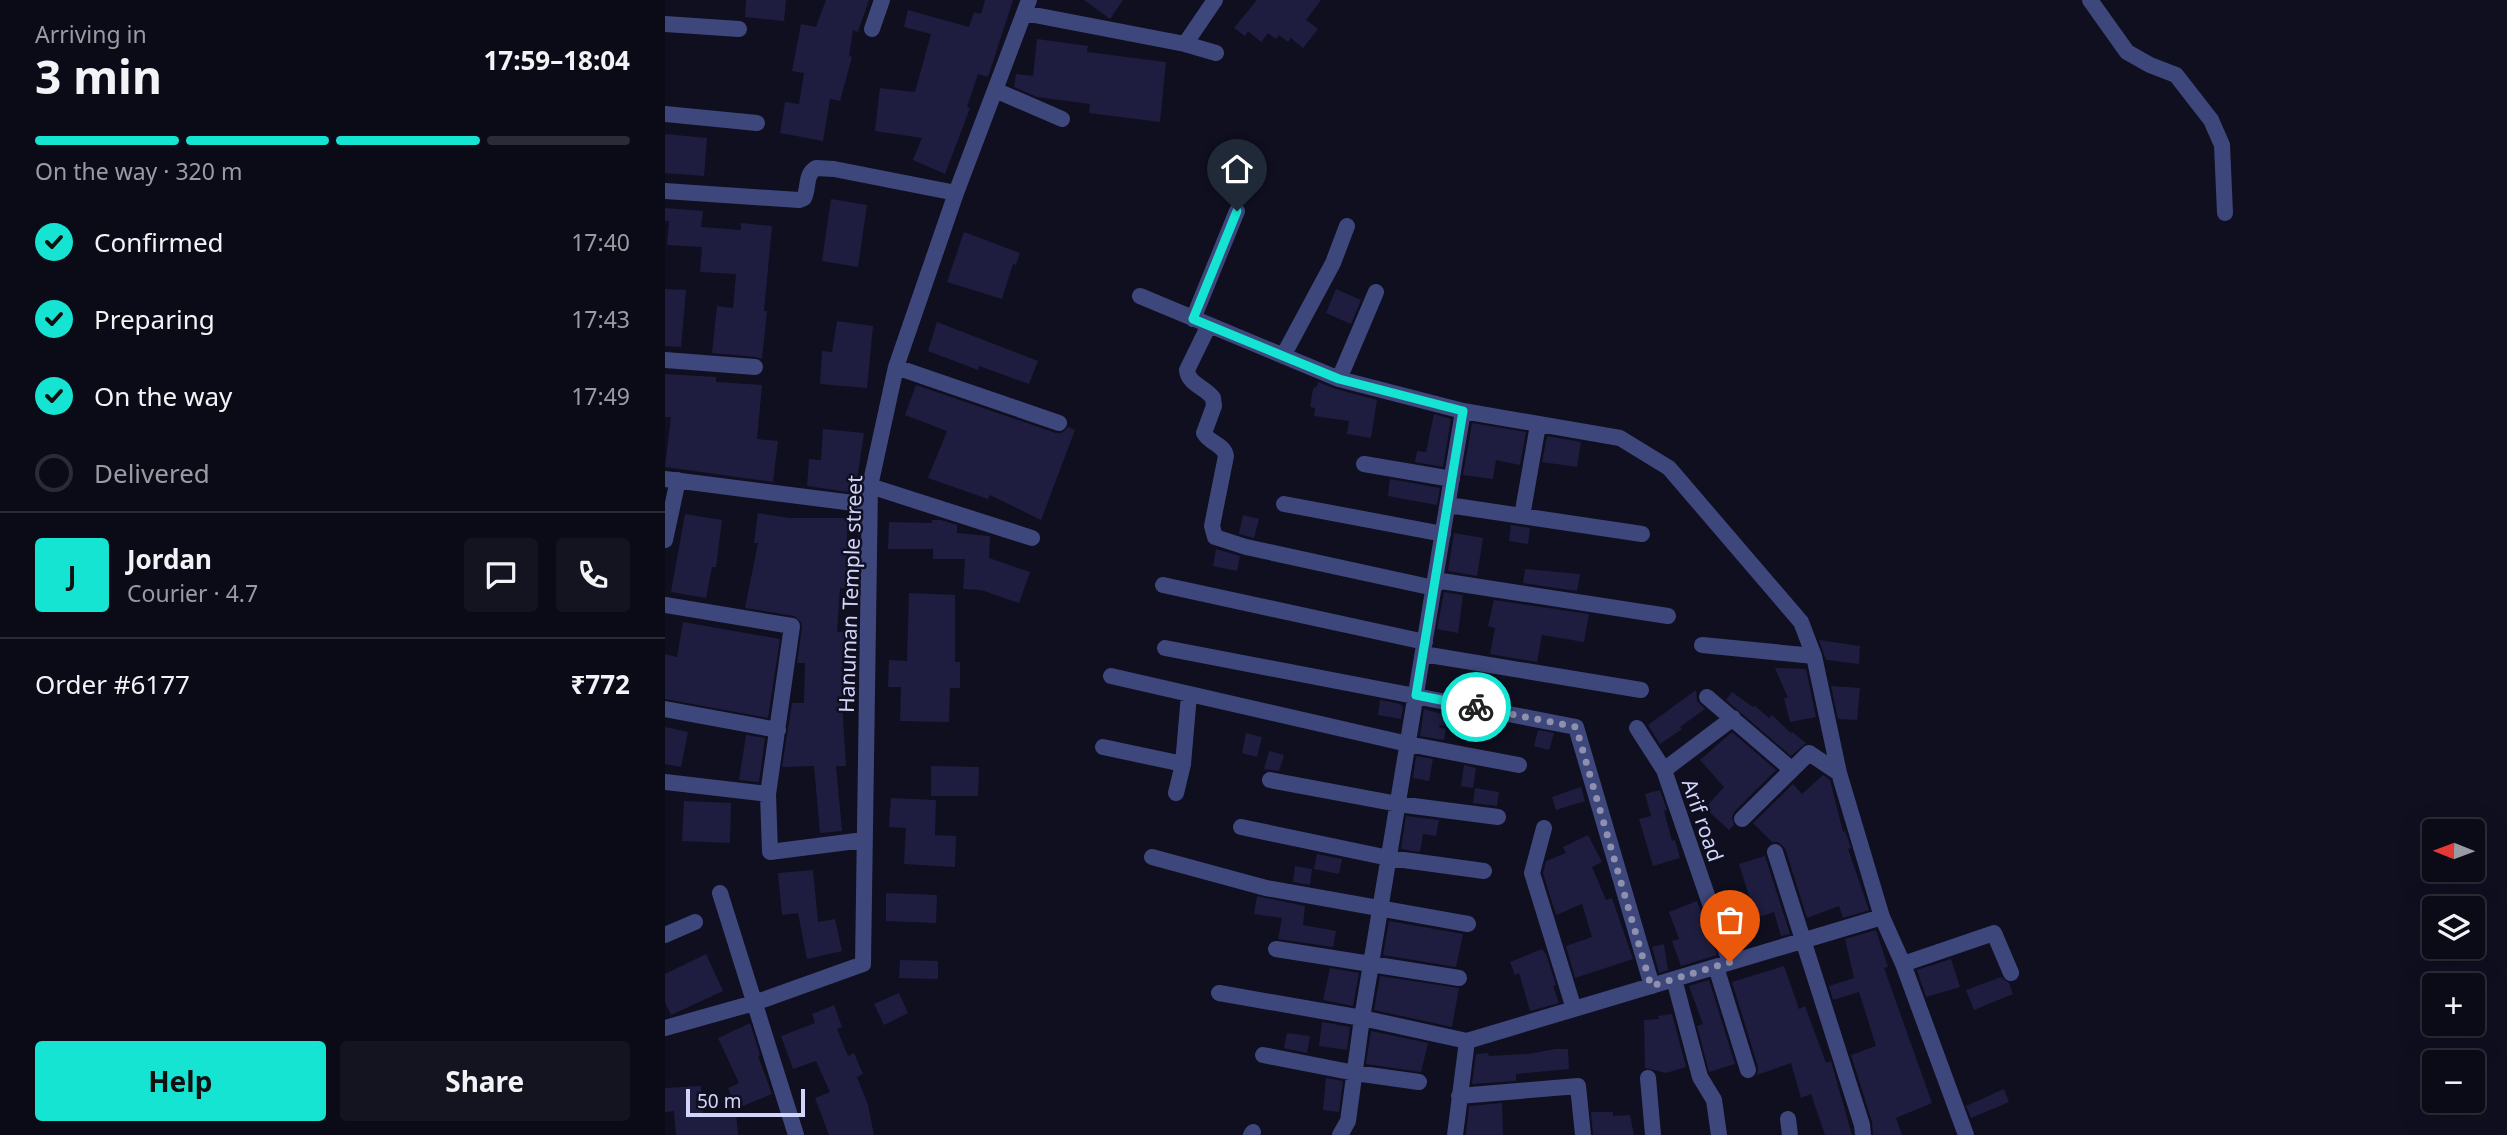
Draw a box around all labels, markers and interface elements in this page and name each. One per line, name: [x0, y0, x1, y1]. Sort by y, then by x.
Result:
text: Arriving in: [35, 18, 147, 50]
text: 17:59–18:04: [483, 42, 630, 78]
text: 3 min: [35, 45, 162, 107]
pin: [1207, 139, 1267, 211]
icon: home: [1218, 150, 1256, 188]
text: On the way · 320 m: [35, 155, 242, 187]
icon: check: [35, 223, 73, 261]
text: Confirmed: [94, 224, 224, 260]
text: 17:40: [571, 226, 630, 258]
icon: check: [35, 300, 73, 338]
text: Preparing: [94, 301, 215, 337]
text: 17:43: [571, 303, 630, 335]
icon: check: [35, 377, 73, 415]
text: On the way: [94, 378, 232, 414]
text: 17:49: [571, 380, 630, 412]
text: Delivered: [94, 455, 210, 491]
street label: Hanuman Temple street: [832, 474, 868, 713]
button: chat: [464, 538, 538, 612]
button: phone: [556, 538, 630, 612]
text: Jordan: [127, 541, 212, 577]
text: J: [68, 557, 76, 593]
text: Courier · 4.7: [127, 577, 258, 609]
text: Order #6177: [35, 666, 190, 702]
text: ₹772: [571, 666, 630, 702]
courier: [1441, 672, 1511, 742]
icon: bike: [1457, 688, 1495, 726]
street label: Arif road: [1676, 775, 1730, 865]
north arrow: [2422, 819, 2485, 882]
map controls: [2422, 819, 2485, 1113]
pin: [1700, 890, 1760, 962]
button: layers: [2422, 896, 2485, 959]
icon: bag: [1711, 901, 1749, 939]
button: +: [2422, 973, 2485, 1036]
button: Help: [35, 1041, 326, 1121]
button: Share: [340, 1041, 630, 1121]
button: −: [2422, 1050, 2485, 1113]
scale bar: [686, 1086, 805, 1118]
text: 50 m: [697, 1088, 741, 1114]

